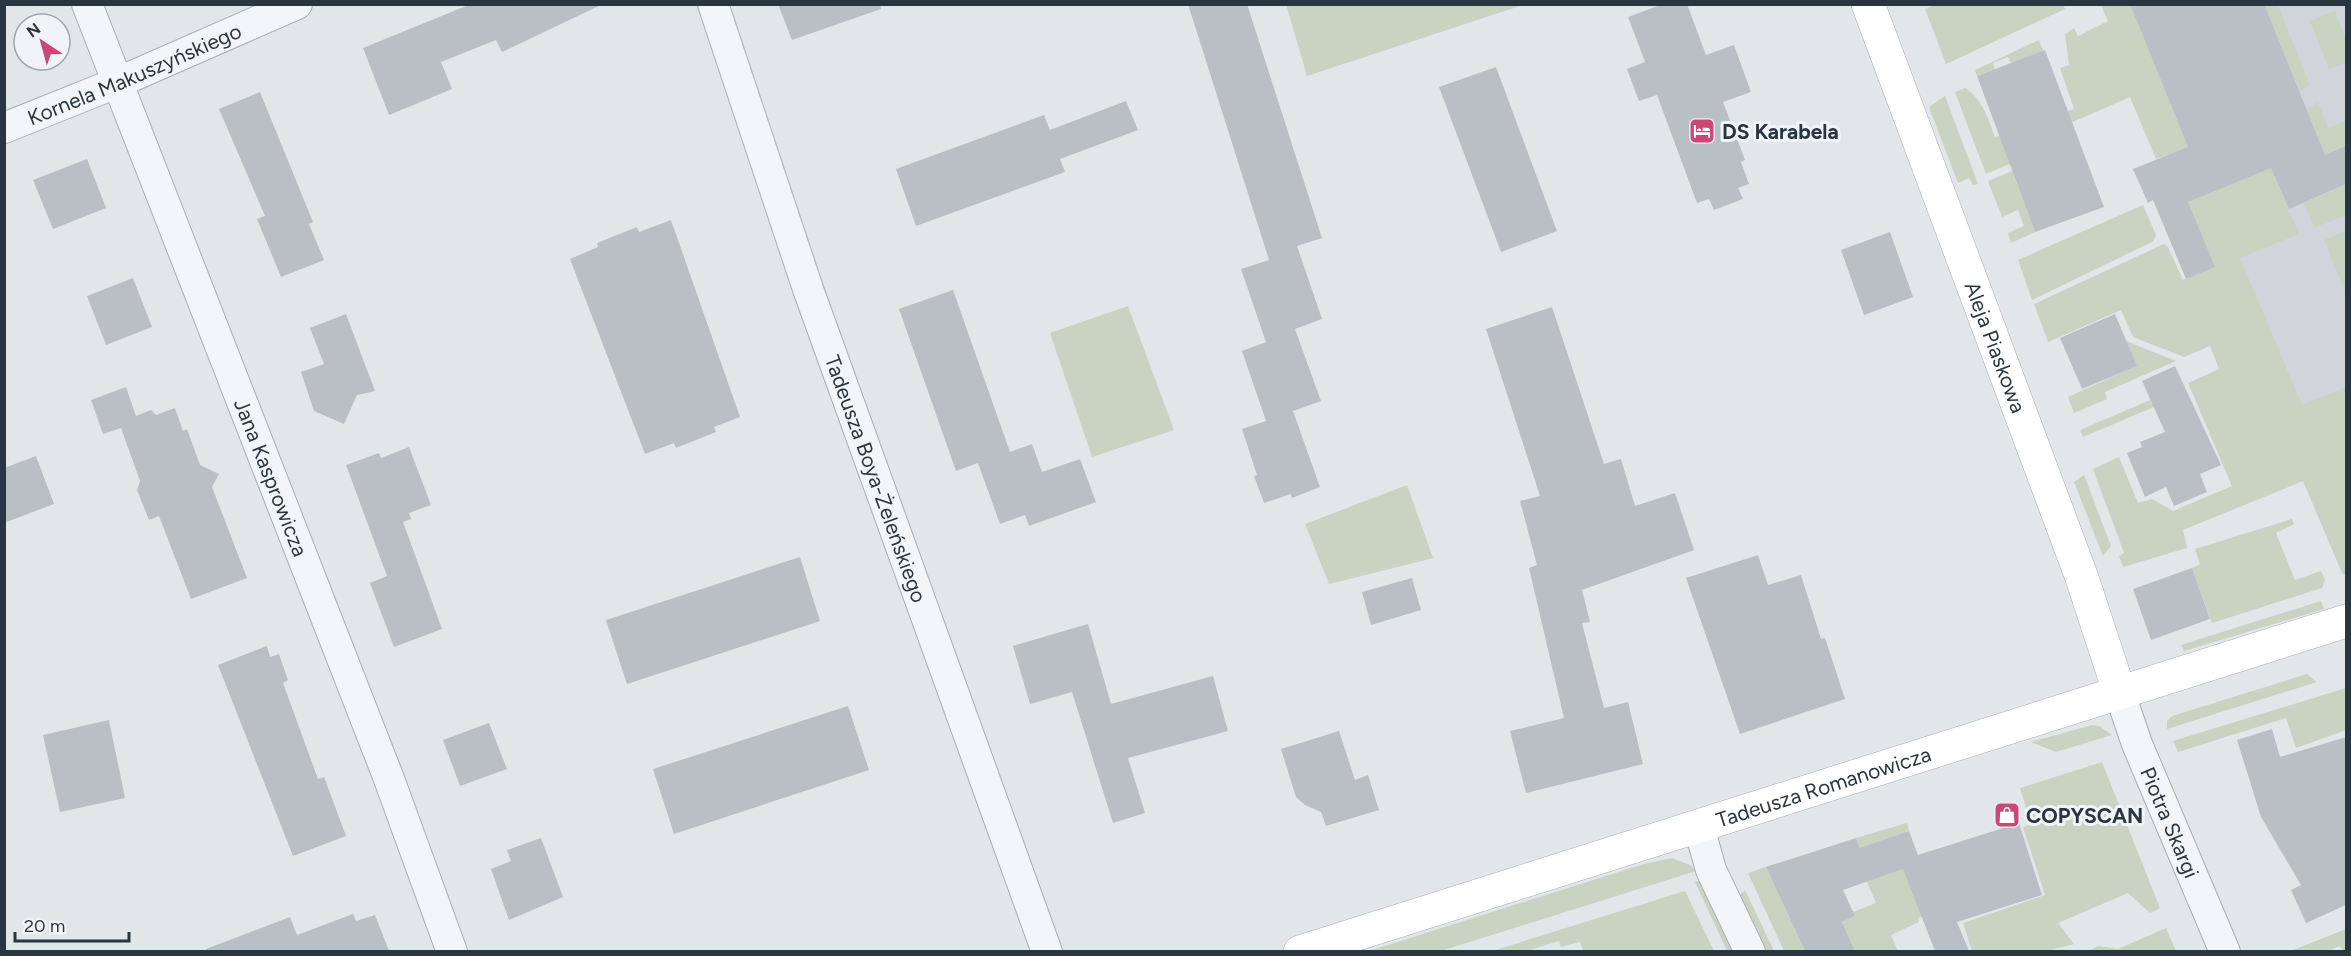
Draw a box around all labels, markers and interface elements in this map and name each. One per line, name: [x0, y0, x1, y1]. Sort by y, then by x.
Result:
north arrow: [12, 12, 72, 72]
street label: Kornela Makuszyńskiego: [24, 18, 245, 130]
text: N: [23, 19, 44, 42]
hotel icon: DS Karabela: [1687, 116, 1717, 146]
place label: DS Karabela: [1722, 119, 1839, 144]
street label: Aleja Piaskowa: [1960, 278, 2032, 416]
street label: Tadeusza Boya-Żeleńskiego: [820, 352, 932, 606]
street label: Jana Kasprowicza: [229, 395, 314, 560]
street label: Tadeusza Romanowicza: [1713, 741, 1934, 832]
street label: Piotra Skargi: [2136, 763, 2205, 882]
shop icon: COPYSCAN: [1992, 800, 2022, 830]
place label: COPYSCAN: [2026, 803, 2143, 828]
scale bar: [15, 905, 129, 943]
text: 20 m: [24, 915, 65, 937]

